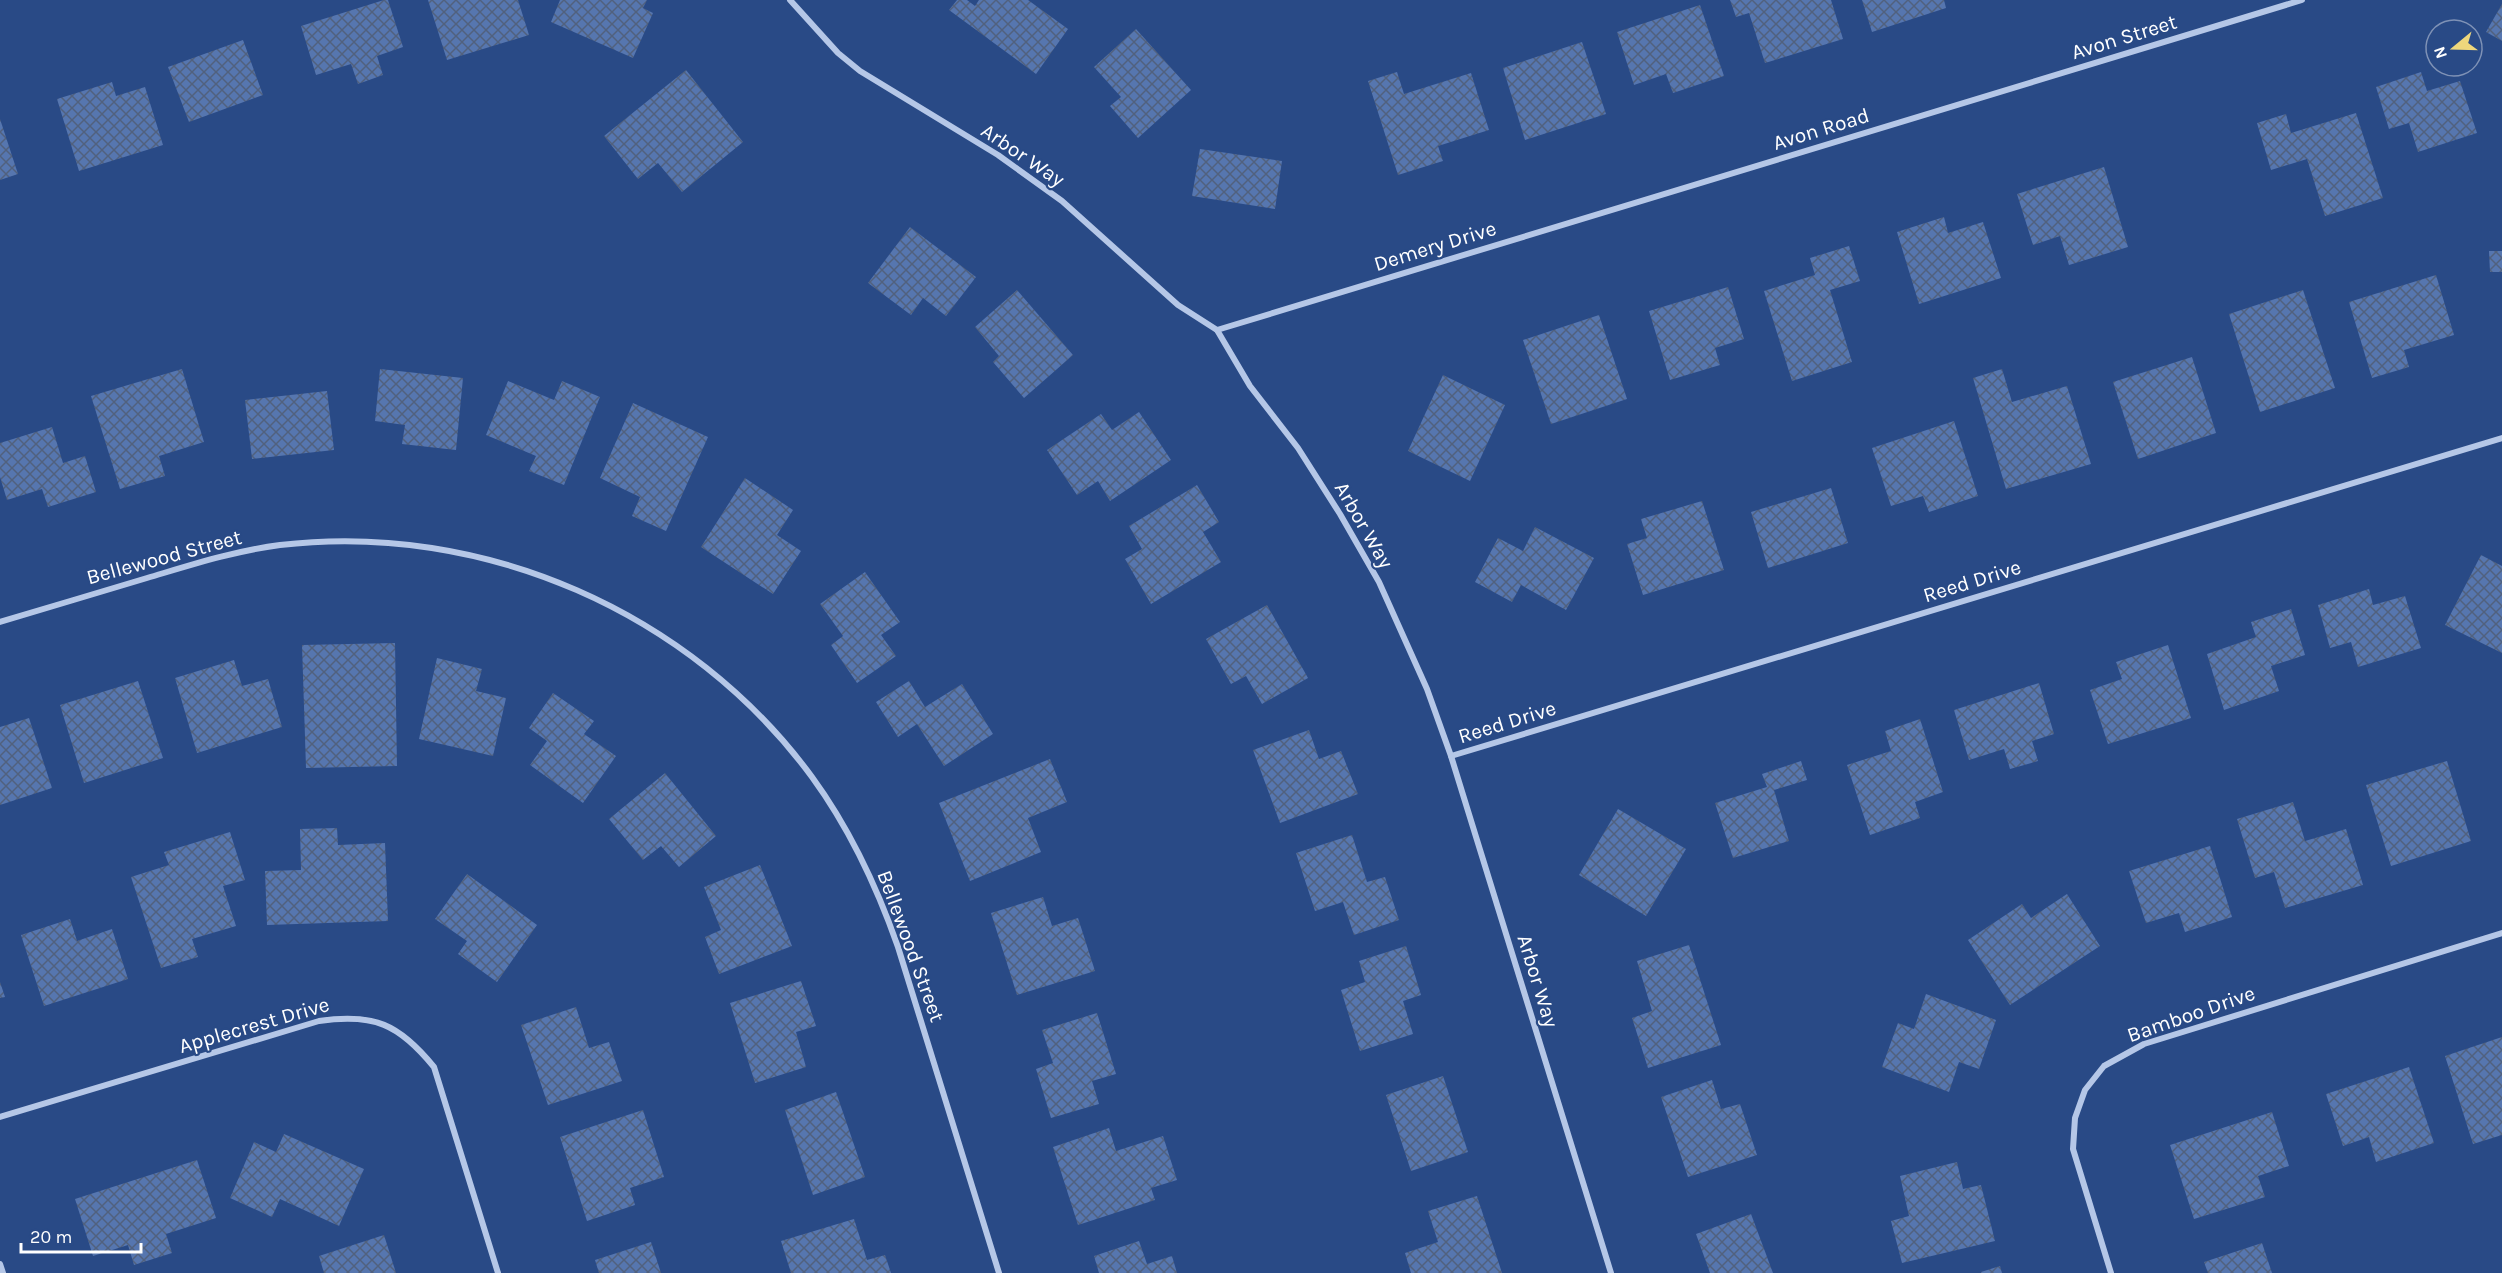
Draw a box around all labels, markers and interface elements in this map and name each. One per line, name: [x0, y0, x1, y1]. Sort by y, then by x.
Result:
street label: Avon Street: [2068, 10, 2180, 64]
north arrow: [2424, 18, 2484, 78]
text: N: [2429, 44, 2451, 61]
street label: Avon Road: [1770, 103, 1872, 155]
street label: Arbor Way: [977, 118, 1070, 192]
street label: Demery Drive: [1371, 216, 1499, 276]
street label: Arbor Way: [1330, 478, 1398, 573]
street label: Bellewood Street: [84, 525, 244, 589]
street label: Reed Drive: [1920, 555, 2024, 607]
street label: Reed Drive: [1455, 696, 1559, 748]
street label: Bellewood Street: [872, 867, 950, 1025]
street label: Arbor Way: [1513, 932, 1564, 1030]
street label: Bamboo Drive: [2124, 981, 2258, 1047]
street label: Applecrest Drive: [176, 992, 332, 1058]
scale bar: [21, 1216, 141, 1254]
text: 20 m: [30, 1226, 72, 1248]

